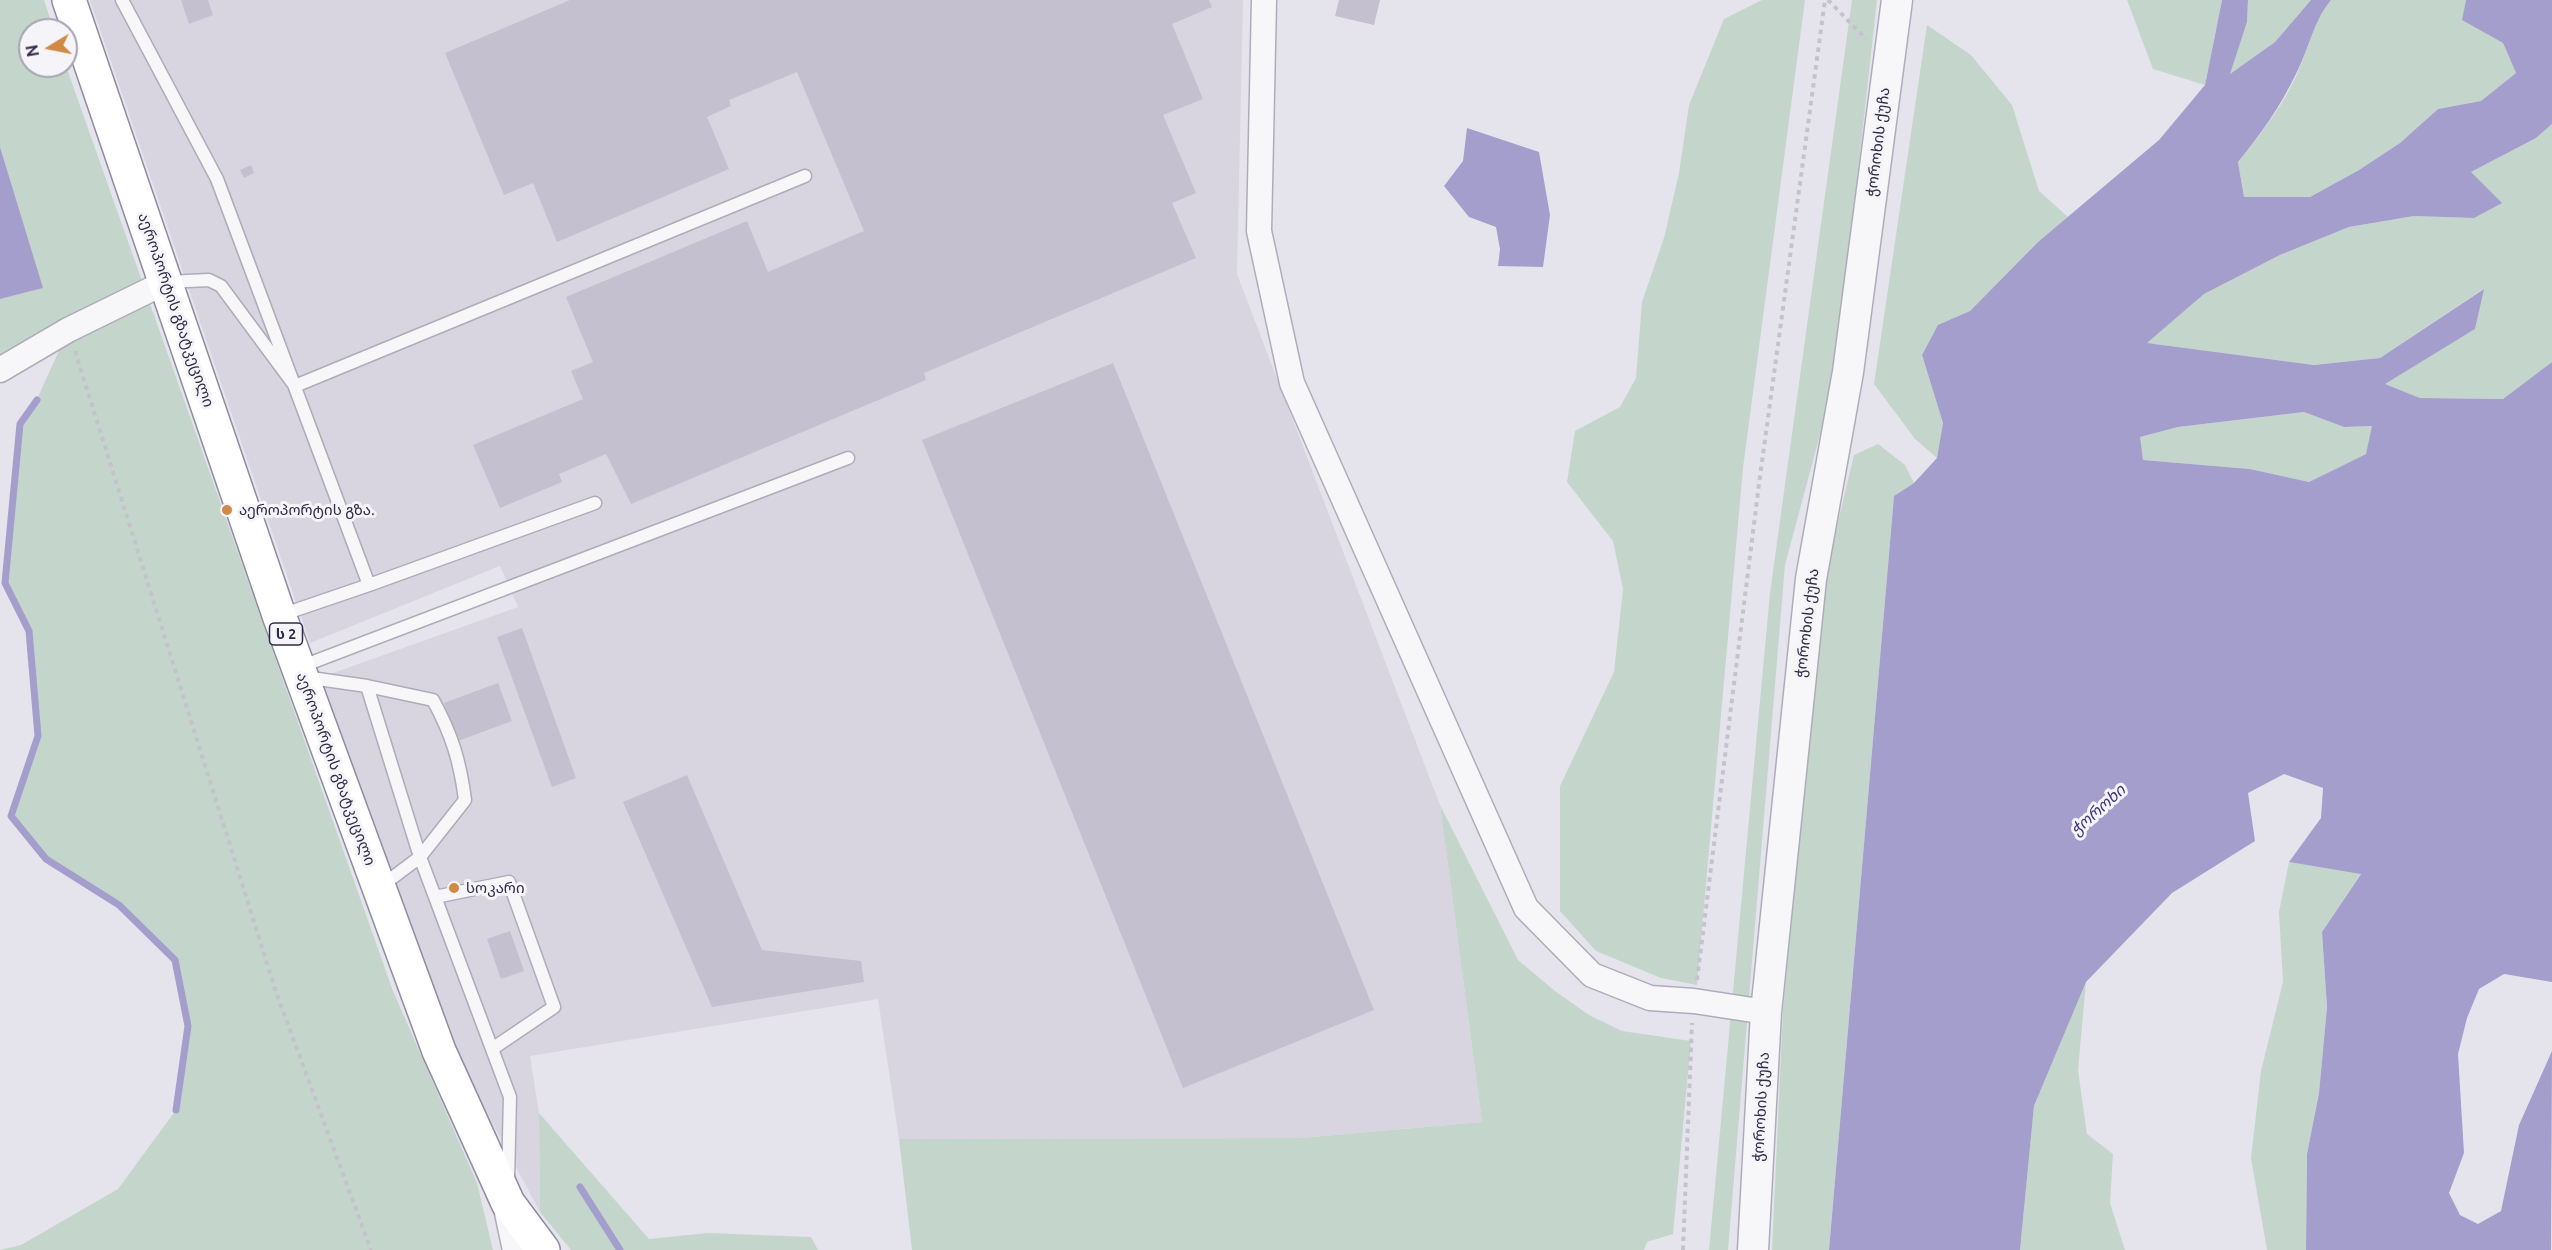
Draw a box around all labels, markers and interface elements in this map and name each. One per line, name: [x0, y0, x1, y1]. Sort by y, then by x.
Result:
north arrow: [18, 18, 78, 78]
text: N: [22, 43, 42, 58]
street label: ჭოროხის ქუჩა: [1862, 86, 1894, 198]
street label: აეროპორტის გზატკეცილი: [134, 211, 218, 409]
place label: აეროპორტის გზა.: [239, 501, 375, 519]
marker: აეროპორტის გზა.: [220, 503, 234, 517]
street label: ჭოროხის ქუჩა: [1791, 567, 1823, 679]
road number: ს 2: [270, 623, 302, 645]
street label: აეროპორტის გზატკეცილი: [293, 670, 379, 868]
water label: ჭოროხი: [2067, 781, 2129, 839]
place label: სოკარი: [466, 879, 524, 897]
marker: სოკარი: [447, 881, 461, 895]
street label: ჭოროხის ქუჩა: [1749, 1052, 1773, 1162]

